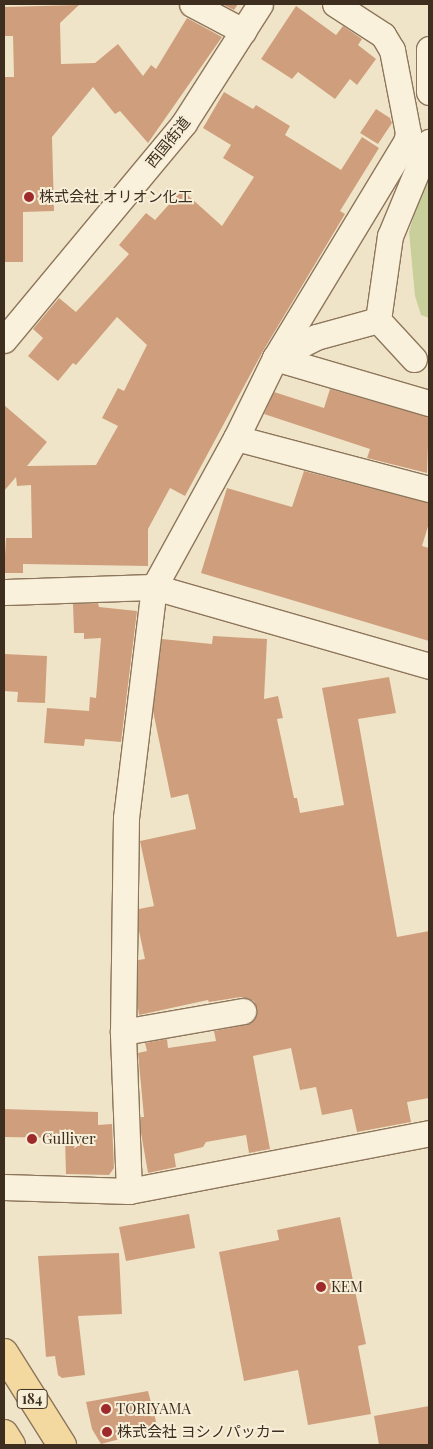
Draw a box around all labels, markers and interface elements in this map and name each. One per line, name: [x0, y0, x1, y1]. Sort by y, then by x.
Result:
street label: 西国街道: [142, 113, 194, 171]
place label: 株式会社 オリオン化工: [39, 188, 193, 206]
marker: 株式会社 オリオン化工: [23, 191, 35, 203]
place label: Gulliver: [42, 1130, 96, 1148]
marker: Gulliver: [26, 1133, 38, 1145]
place label: KEM: [331, 1278, 363, 1296]
marker: KEM: [315, 1281, 327, 1293]
road number: 184: [16, 1388, 48, 1410]
place label: TORIYAMA: [116, 1400, 191, 1418]
marker: TORIYAMA: [100, 1403, 112, 1415]
place label: 株式会社 ヨシノパッカー: [117, 1423, 286, 1441]
marker: 株式会社 ヨシノパッカー: [101, 1426, 113, 1438]

